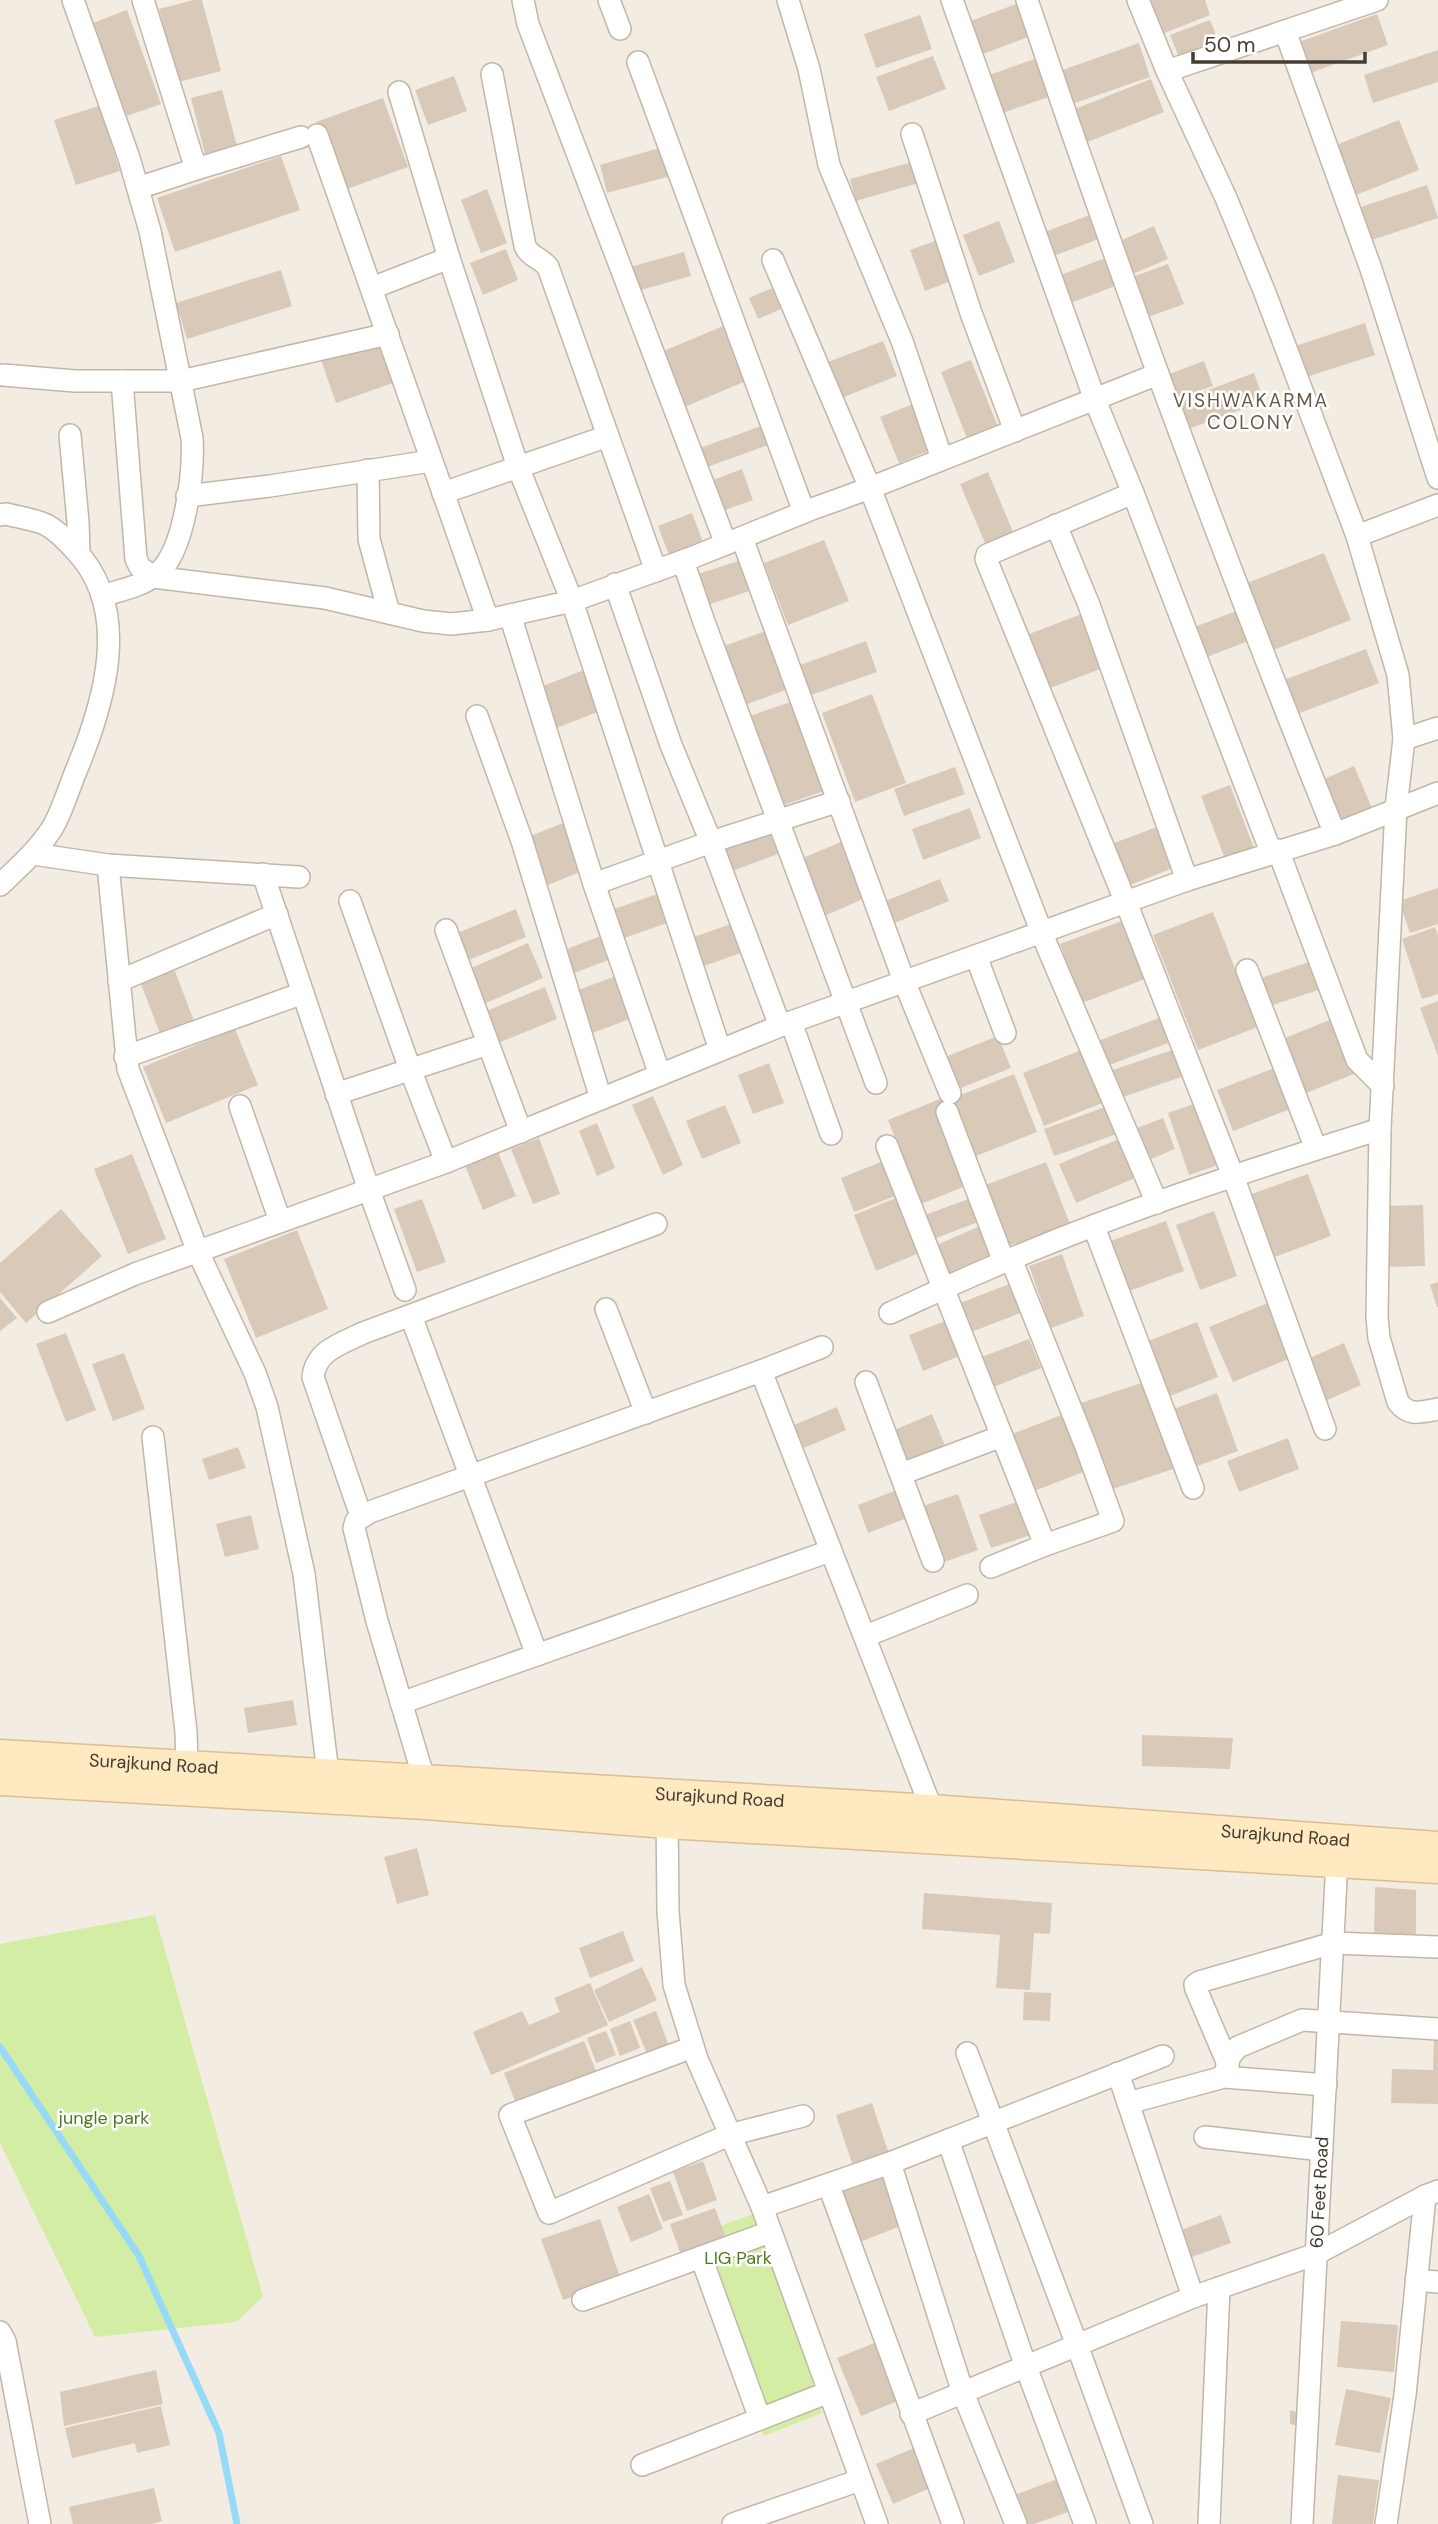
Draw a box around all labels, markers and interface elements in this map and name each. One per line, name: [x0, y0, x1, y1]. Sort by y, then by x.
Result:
scale bar: [1193, 21, 1364, 65]
text: 50 m: [1204, 31, 1255, 59]
district label: VISHWAKARMA COLONY: [1173, 388, 1329, 435]
street label: Surajkund Road: [88, 1748, 219, 1780]
street label: Surajkund Road: [654, 1782, 785, 1813]
street label: Surajkund Road: [1220, 1819, 1351, 1853]
park label: jungle park: [58, 2106, 149, 2130]
street label: 60 Feet Road: [1305, 2136, 1334, 2249]
park label: LIG Park: [704, 2246, 772, 2270]

